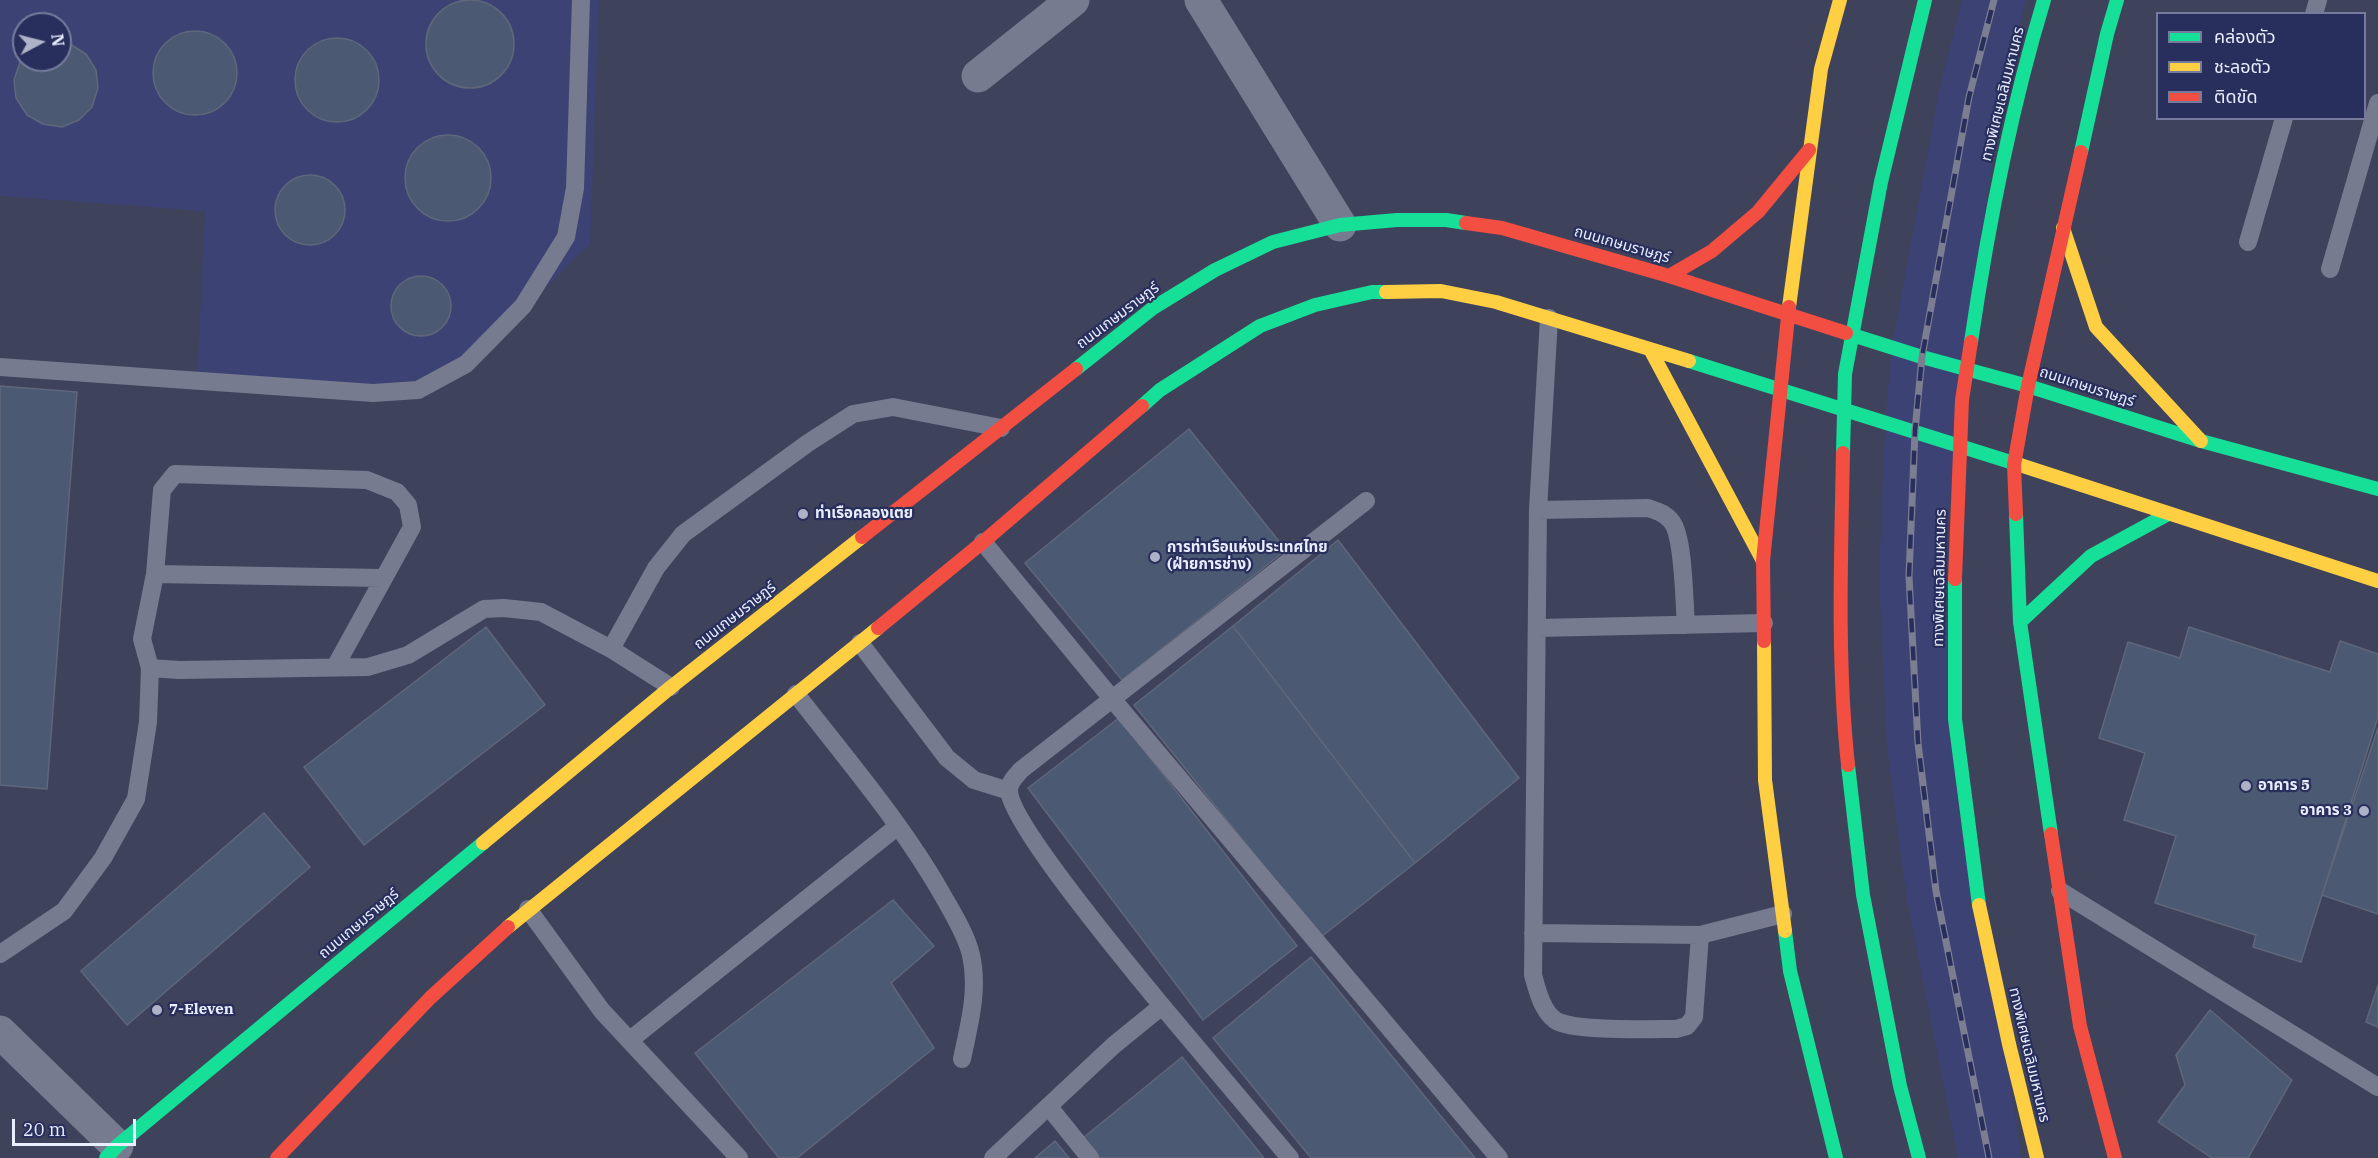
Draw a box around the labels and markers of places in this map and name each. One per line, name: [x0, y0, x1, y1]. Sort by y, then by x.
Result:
place label: ท่าเรือคลองเตย: [815, 505, 913, 523]
marker: ท่าเรือคลองเตย: [796, 507, 810, 521]
place label: การท่าเรือแห่งประเทศไทย (ฝ่ายการช่าง): [1167, 539, 1328, 574]
marker: การท่าเรือแห่งประเทศไทย (ฝ่ายการช่าง): [1148, 550, 1162, 564]
place label: อาคาร 5: [2258, 777, 2310, 795]
marker: อาคาร 5: [2239, 779, 2253, 793]
place label: อาคาร 3: [2300, 802, 2352, 820]
marker: อาคาร 3: [2357, 804, 2371, 818]
place label: 7-Eleven: [169, 1001, 234, 1019]
marker: 7-Eleven: [150, 1003, 164, 1017]

